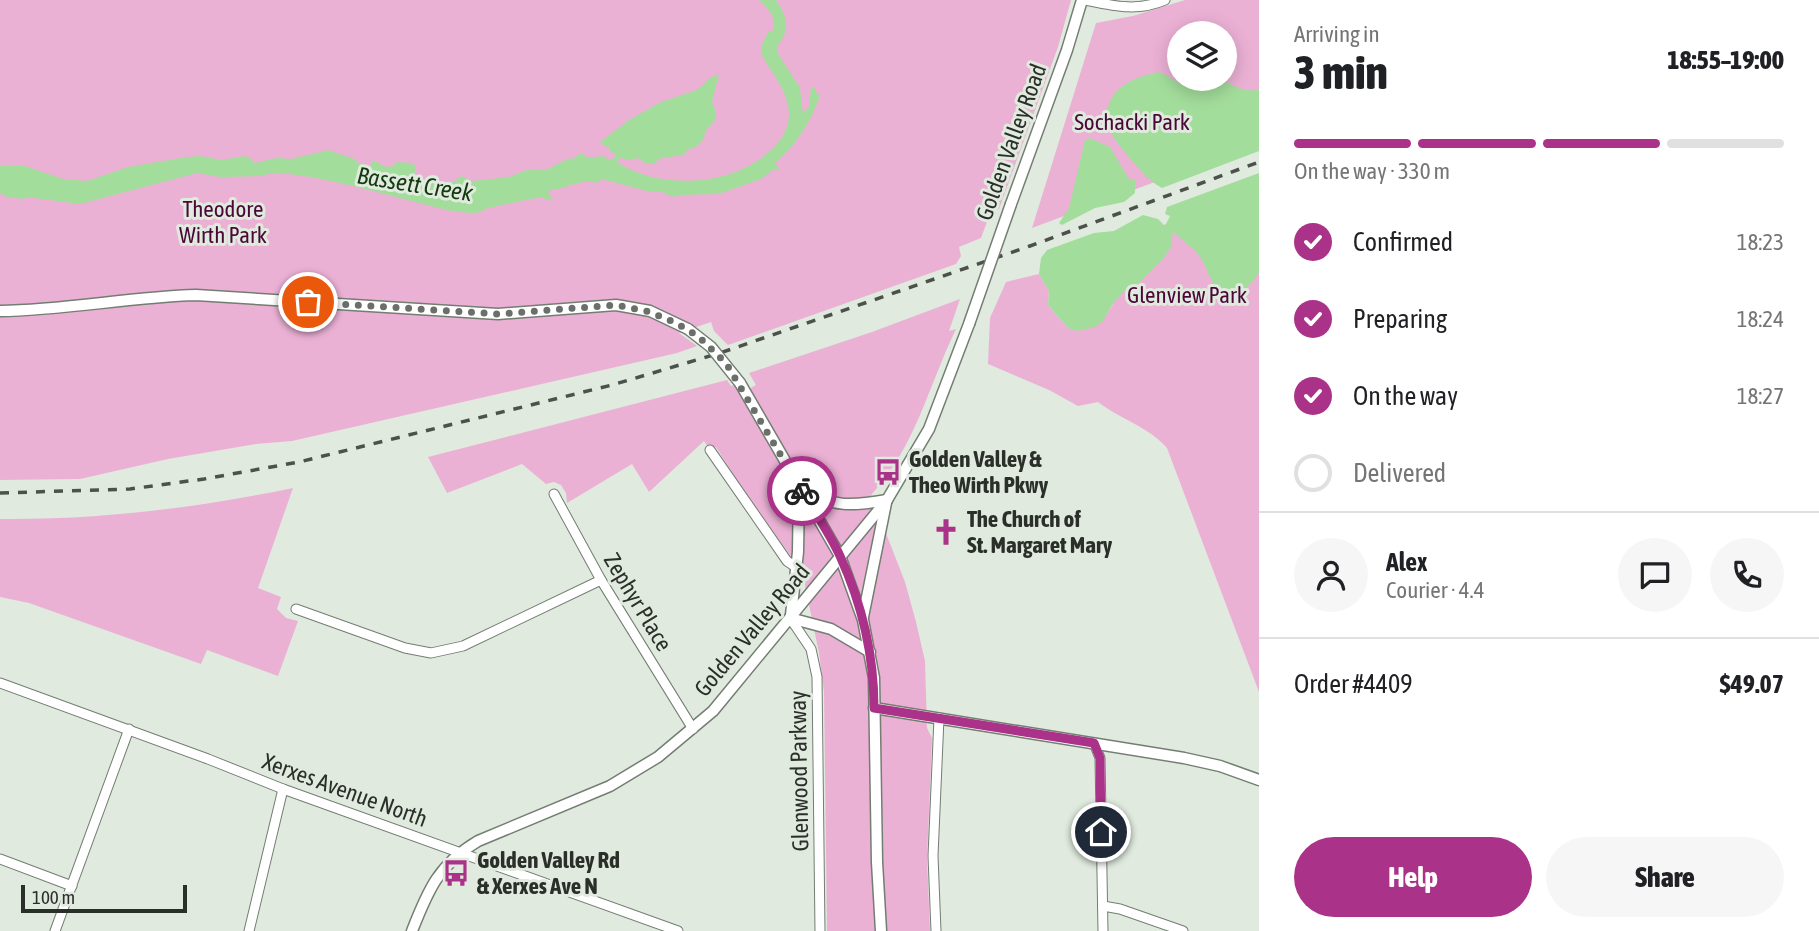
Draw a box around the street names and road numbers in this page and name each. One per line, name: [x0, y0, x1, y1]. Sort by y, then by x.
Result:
street label: Golden Valley Road: [971, 60, 1051, 224]
street label: Zephyr Place: [599, 548, 677, 656]
street label: Golden Valley Road: [689, 559, 815, 701]
street label: Glenwood Parkway: [785, 690, 813, 852]
street label: Xerxes Avenue North: [259, 748, 431, 832]

